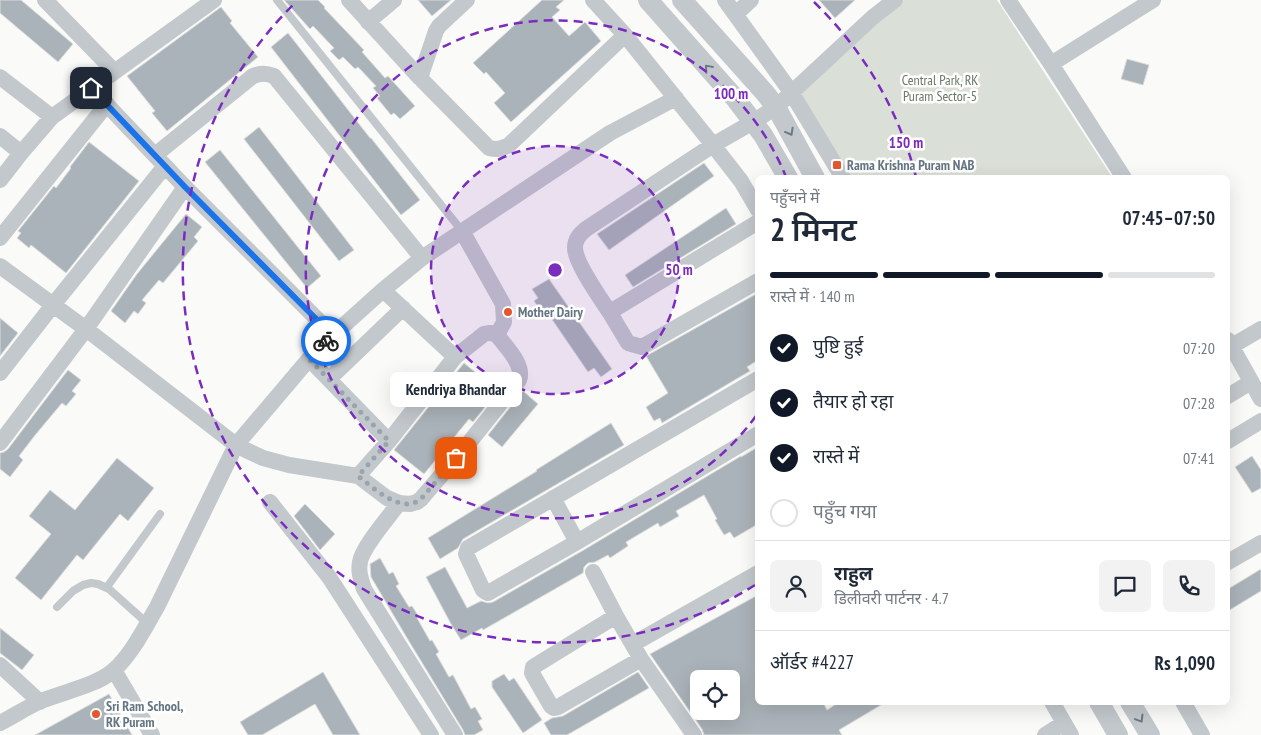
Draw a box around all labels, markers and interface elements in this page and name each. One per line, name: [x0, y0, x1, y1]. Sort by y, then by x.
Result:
one-way arrow: [705, 64, 714, 73]
pin: [70, 67, 112, 109]
park label: Central Park, RK Puram Sector-5: [902, 71, 978, 105]
icon: home: [77, 74, 105, 102]
text: 100 m: [714, 84, 748, 103]
one-way arrow: [784, 127, 794, 136]
text: 150 m: [889, 133, 923, 152]
place label: Rama Krishna Puram NAB: [847, 156, 974, 174]
marker: Rama Krishna Puram NAB: [831, 159, 843, 171]
text: पहुँचने में: [770, 187, 820, 207]
text: 07:45–07:50: [1122, 206, 1215, 230]
text: 2 मिनट: [770, 208, 857, 250]
text: 50 m: [665, 260, 693, 279]
centre of rings: [546, 261, 564, 279]
text: रास्ते में · 140 m: [770, 286, 855, 306]
place label: Mother Dairy: [518, 303, 583, 321]
marker: Mother Dairy: [502, 306, 514, 318]
courier: [301, 316, 351, 366]
icon: bike: [312, 327, 340, 355]
icon: check: [770, 334, 798, 362]
text: पुष्टि हुई: [813, 334, 863, 358]
text: 07:20: [1183, 338, 1215, 358]
callout: Kendriya Bhandar: [390, 373, 522, 408]
text: Kendriya Bhandar: [406, 379, 506, 399]
icon: check: [770, 389, 798, 417]
text: तैयार हो रहा: [813, 389, 893, 413]
text: 07:28: [1183, 393, 1215, 413]
pin: [435, 437, 477, 479]
icon: bag: [442, 444, 470, 472]
icon: check: [770, 444, 798, 472]
text: रास्ते में: [813, 444, 859, 468]
text: 07:41: [1183, 448, 1215, 468]
text: पहुँच गया: [813, 499, 877, 523]
button: person: [770, 560, 822, 612]
button: chat: [1099, 560, 1151, 612]
button: phone: [1163, 560, 1215, 612]
text: राहुल: [834, 561, 873, 585]
text: डिलीवरी पार्टनर · 4.7: [834, 588, 949, 608]
text: ऑर्डर #4227: [770, 650, 854, 674]
text: Rs 1,090: [1154, 651, 1215, 675]
map controls: [690, 670, 740, 720]
button: locate: [690, 670, 740, 720]
place label: Sri Ram School, RK Puram: [106, 697, 183, 731]
marker: Sri Ram School, RK Puram: [90, 708, 102, 720]
one-way arrow: [1133, 713, 1143, 722]

